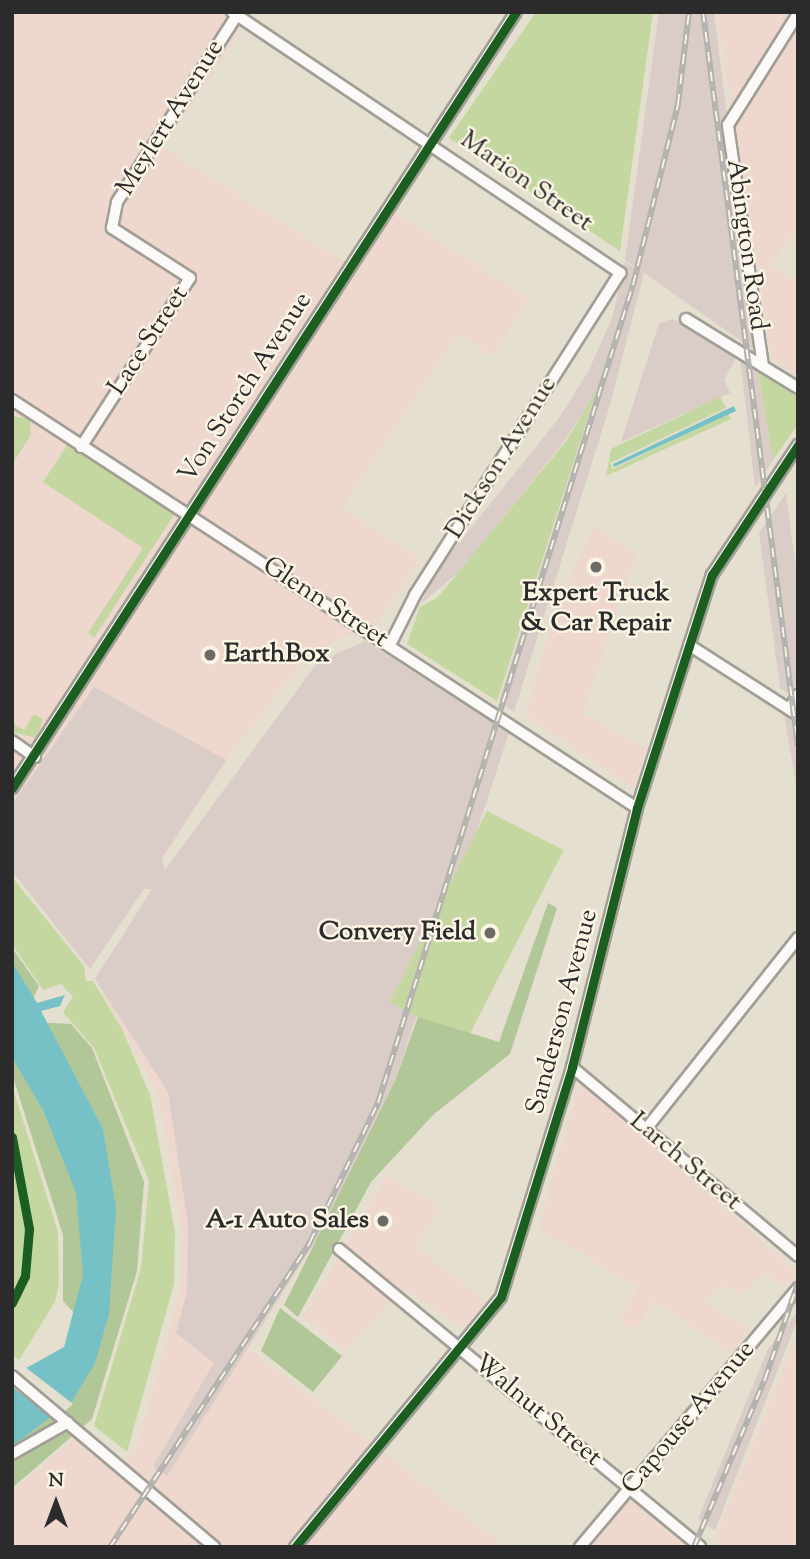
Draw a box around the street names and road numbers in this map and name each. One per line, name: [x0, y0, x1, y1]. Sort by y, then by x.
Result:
street label: Meylert Avenue: [111, 34, 231, 202]
street label: Marion Street: [454, 125, 598, 239]
street label: Abington Road: [719, 157, 773, 333]
street label: Lace Street: [102, 281, 196, 401]
street label: Von Storch Avenue: [173, 287, 319, 489]
street label: Dickson Avenue: [440, 371, 564, 545]
street label: Glenn Street: [256, 551, 394, 655]
street label: Sanderson Avenue: [521, 906, 605, 1118]
street label: Larch Street: [623, 1106, 747, 1218]
street label: Capouse Avenue: [616, 1335, 762, 1501]
street label: Walnut Street: [466, 1348, 608, 1474]

